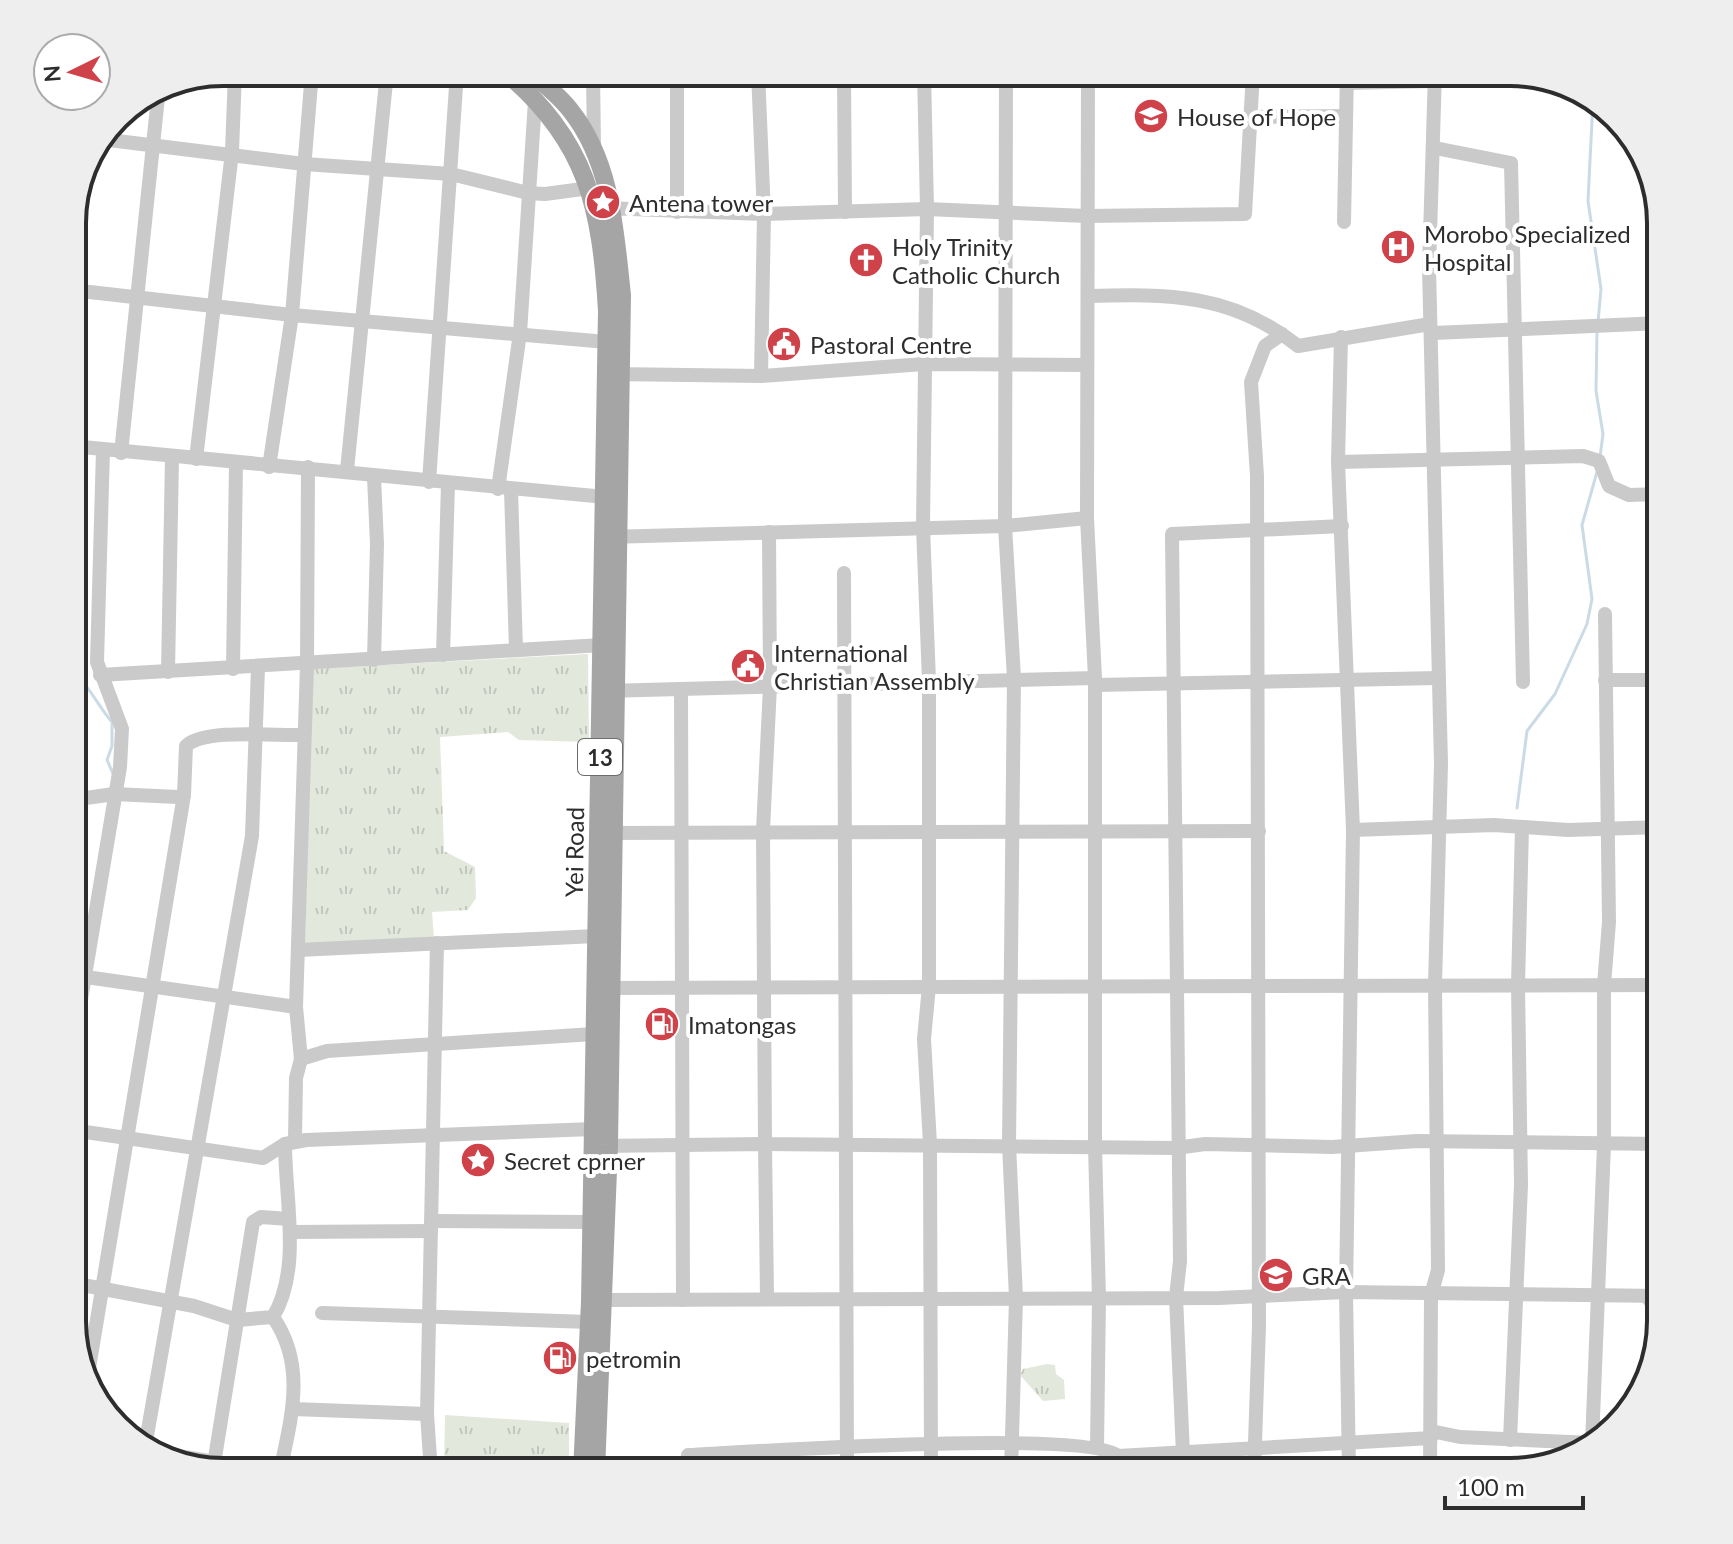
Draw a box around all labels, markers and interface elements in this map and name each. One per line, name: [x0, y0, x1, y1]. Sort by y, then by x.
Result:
north arrow: [32, 32, 112, 112]
text: N: [37, 64, 66, 83]
school or university icon: House of Hope: [1132, 97, 1170, 135]
place label: House of Hope: [1177, 102, 1336, 131]
place icon: Antena tower: [584, 183, 622, 221]
place label: Antena tower: [629, 188, 773, 217]
place label: Morobo Specialized Hospital: [1424, 219, 1631, 276]
hospital icon: Morobo Specialized Hospital: [1379, 228, 1417, 266]
place label: Holy Trinity Catholic Church: [892, 232, 1060, 289]
church icon: Holy Trinity Catholic Church: [847, 241, 885, 279]
public building icon: Pastoral Centre: [765, 325, 803, 363]
place label: Pastoral Centre: [810, 330, 972, 359]
place label: International Christian Assembly: [774, 638, 975, 695]
public building icon: International Christian Assembly: [729, 647, 767, 685]
road number: 13: [578, 739, 622, 775]
street label: Yei Road: [559, 807, 589, 897]
fuel station icon: Imatongas: [643, 1005, 681, 1043]
place label: Imatongas: [688, 1010, 796, 1039]
place icon: Secret cprner: [459, 1141, 497, 1179]
place label: Secret cprner: [504, 1146, 645, 1175]
school or university icon: GRA: [1257, 1256, 1295, 1294]
place label: GRA: [1302, 1261, 1352, 1290]
fuel station icon: petromin: [541, 1339, 579, 1377]
place label: petromin: [586, 1344, 681, 1373]
scale bar: [1445, 1460, 1583, 1510]
text: 100 m: [1457, 1472, 1525, 1501]

